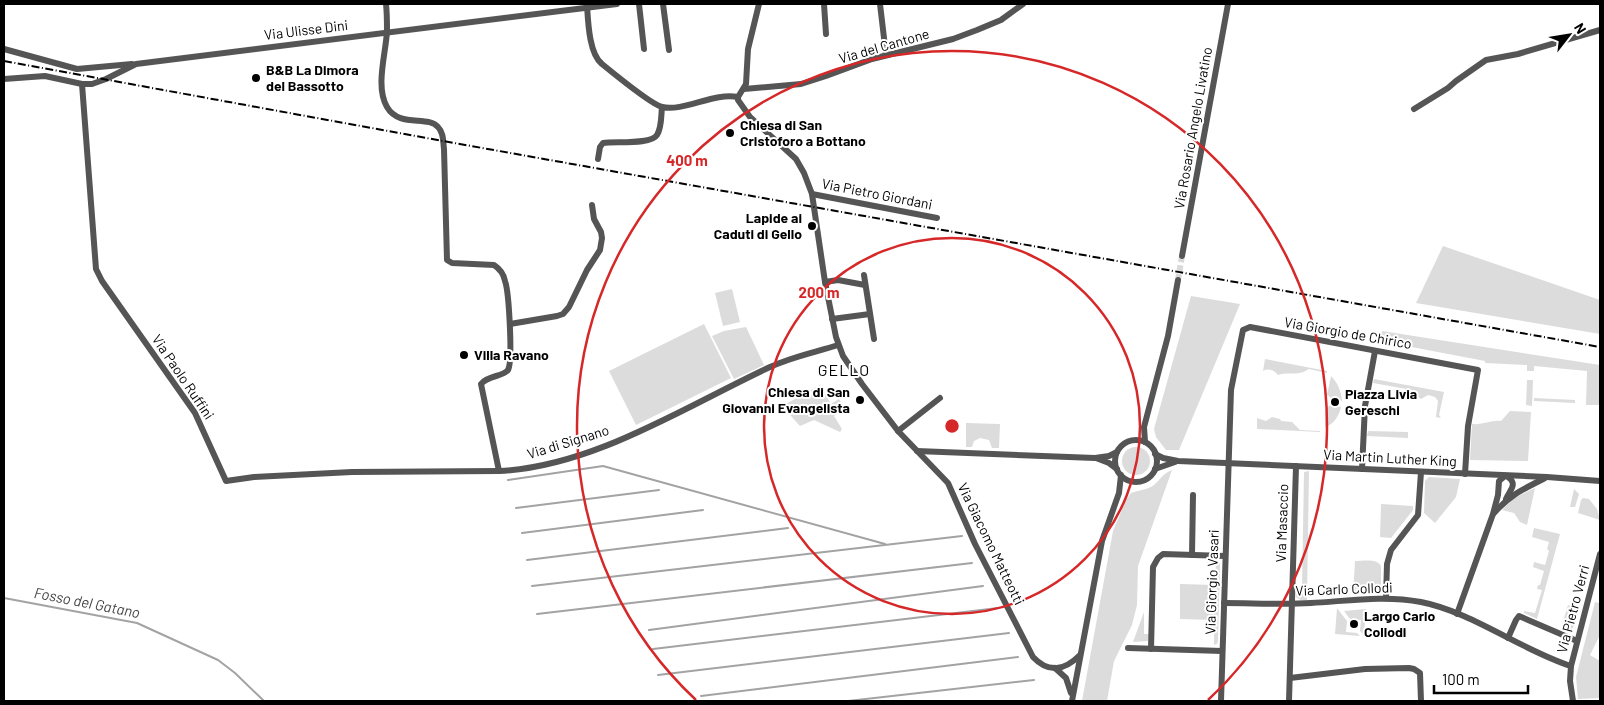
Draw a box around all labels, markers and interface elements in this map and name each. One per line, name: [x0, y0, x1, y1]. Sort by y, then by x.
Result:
north arrow: [1544, 10, 1594, 60]
street label: Via Ulisse Dini: [263, 16, 349, 43]
text: N: [1571, 20, 1590, 36]
street label: Via del Cantone: [837, 24, 931, 67]
street label: Via Rosario Angelo Livatino: [1170, 45, 1215, 210]
place label: B&B La Dimora del Bassotto: [266, 61, 359, 94]
marker: B&B La Dimora del Bassotto: [250, 72, 262, 84]
place label: Chiesa di San Cristoforo a Bottano: [740, 116, 866, 149]
marker: Chiesa di San Cristoforo a Bottano: [724, 127, 736, 139]
text: 400 m: [666, 151, 708, 169]
street label: Via Pietro Giordani: [820, 174, 934, 213]
place label: Lapide ai Caduti di Gello: [714, 209, 802, 242]
marker: Lapide ai Caduti di Gello: [806, 220, 818, 232]
text: 200 m: [798, 283, 840, 301]
street label: Via Giorgio de Chirico: [1283, 313, 1413, 352]
street label: Via Paolo Ruffini: [149, 331, 218, 422]
place label: Villa Ravano: [474, 346, 549, 363]
marker: Villa Ravano: [458, 349, 470, 361]
district label: GELLO: [818, 360, 870, 379]
place label: Chiesa di San Giovanni Evangelista: [722, 383, 850, 416]
place label: Piazza Livia Gereschi: [1345, 385, 1417, 418]
marker: Chiesa di San Giovanni Evangelista: [854, 394, 866, 406]
marker: Piazza Livia Gereschi: [1329, 396, 1341, 408]
centre of rings: [943, 417, 961, 435]
street label: Via di Signano: [525, 421, 611, 462]
street label: Via Martin Luther King: [1323, 446, 1457, 469]
street label: Via Giacomo Matteotti: [955, 480, 1028, 608]
street label: Via Masaccio: [1272, 483, 1291, 563]
street label: Via Giorgio Vasari: [1201, 529, 1222, 635]
street label: Via Pietro Verri: [1553, 563, 1592, 655]
street label: Via Carlo Collodi: [1295, 578, 1393, 599]
water label: Fosso del Gatano: [33, 583, 142, 621]
place label: Largo Carlo Collodi: [1364, 607, 1435, 640]
marker: Largo Carlo Collodi: [1348, 618, 1360, 630]
scale bar: [1434, 662, 1528, 694]
text: 100 m: [1442, 670, 1480, 688]

